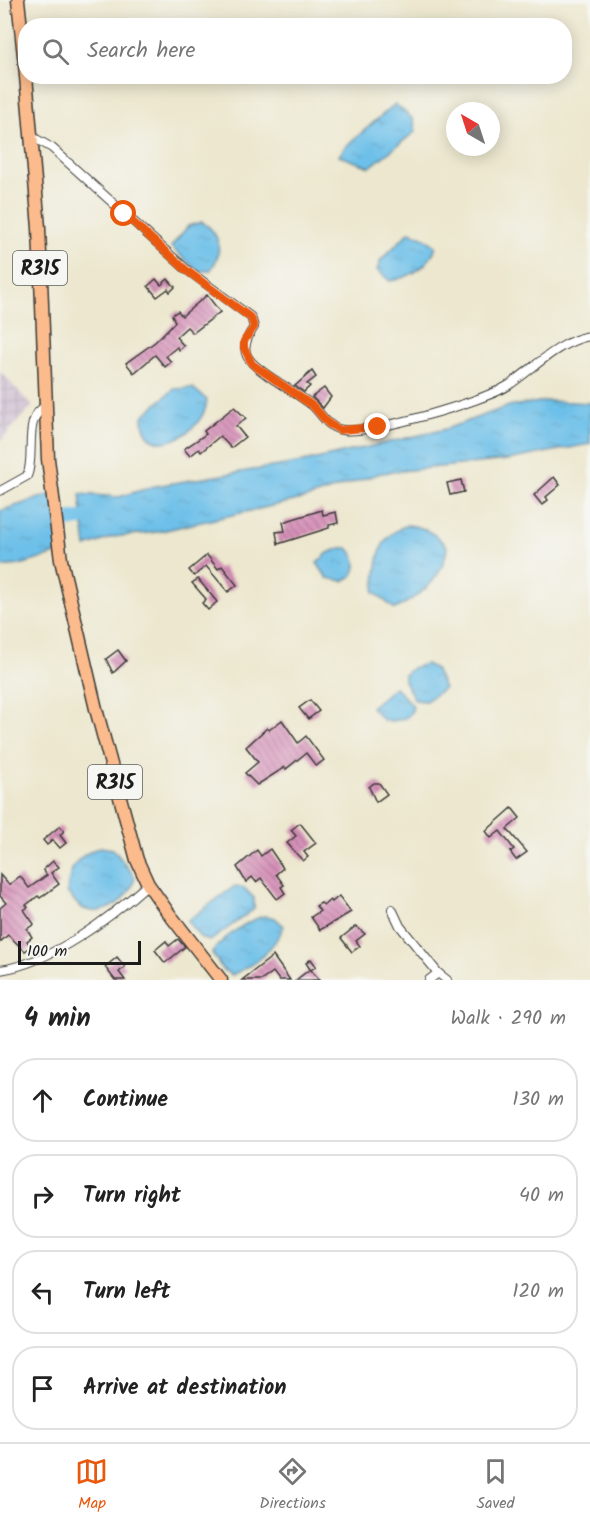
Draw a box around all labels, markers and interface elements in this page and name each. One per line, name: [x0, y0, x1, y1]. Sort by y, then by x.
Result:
search box: [18, 18, 572, 84]
text: Search here: [87, 34, 195, 69]
icon: search: [39, 35, 72, 68]
north arrow: [446, 102, 500, 156]
route start: [110, 200, 136, 226]
road number: R315: [13, 251, 67, 285]
route end: [364, 413, 390, 439]
road number: R315: [88, 765, 142, 799]
scale bar: [18, 938, 141, 966]
text: 100 m: [27, 939, 67, 964]
text: 4 min: [24, 998, 91, 1040]
text: Walk · 290 m: [451, 1003, 566, 1035]
text: Continue: [83, 1083, 168, 1118]
icon: ahead: [26, 1084, 59, 1117]
text: 130 m: [512, 1084, 564, 1116]
text: Turn right: [83, 1179, 181, 1214]
icon: right: [26, 1180, 59, 1213]
text: 40 m: [519, 1180, 564, 1212]
text: Turn left: [83, 1275, 170, 1310]
icon: left: [26, 1276, 59, 1309]
text: 120 m: [512, 1276, 564, 1308]
text: Arrive at destination: [83, 1371, 286, 1406]
icon: arrive: [26, 1372, 59, 1405]
tab: Map: [75, 1455, 108, 1516]
tab: Directions: [259, 1455, 326, 1516]
tab: Saved: [477, 1455, 515, 1516]

